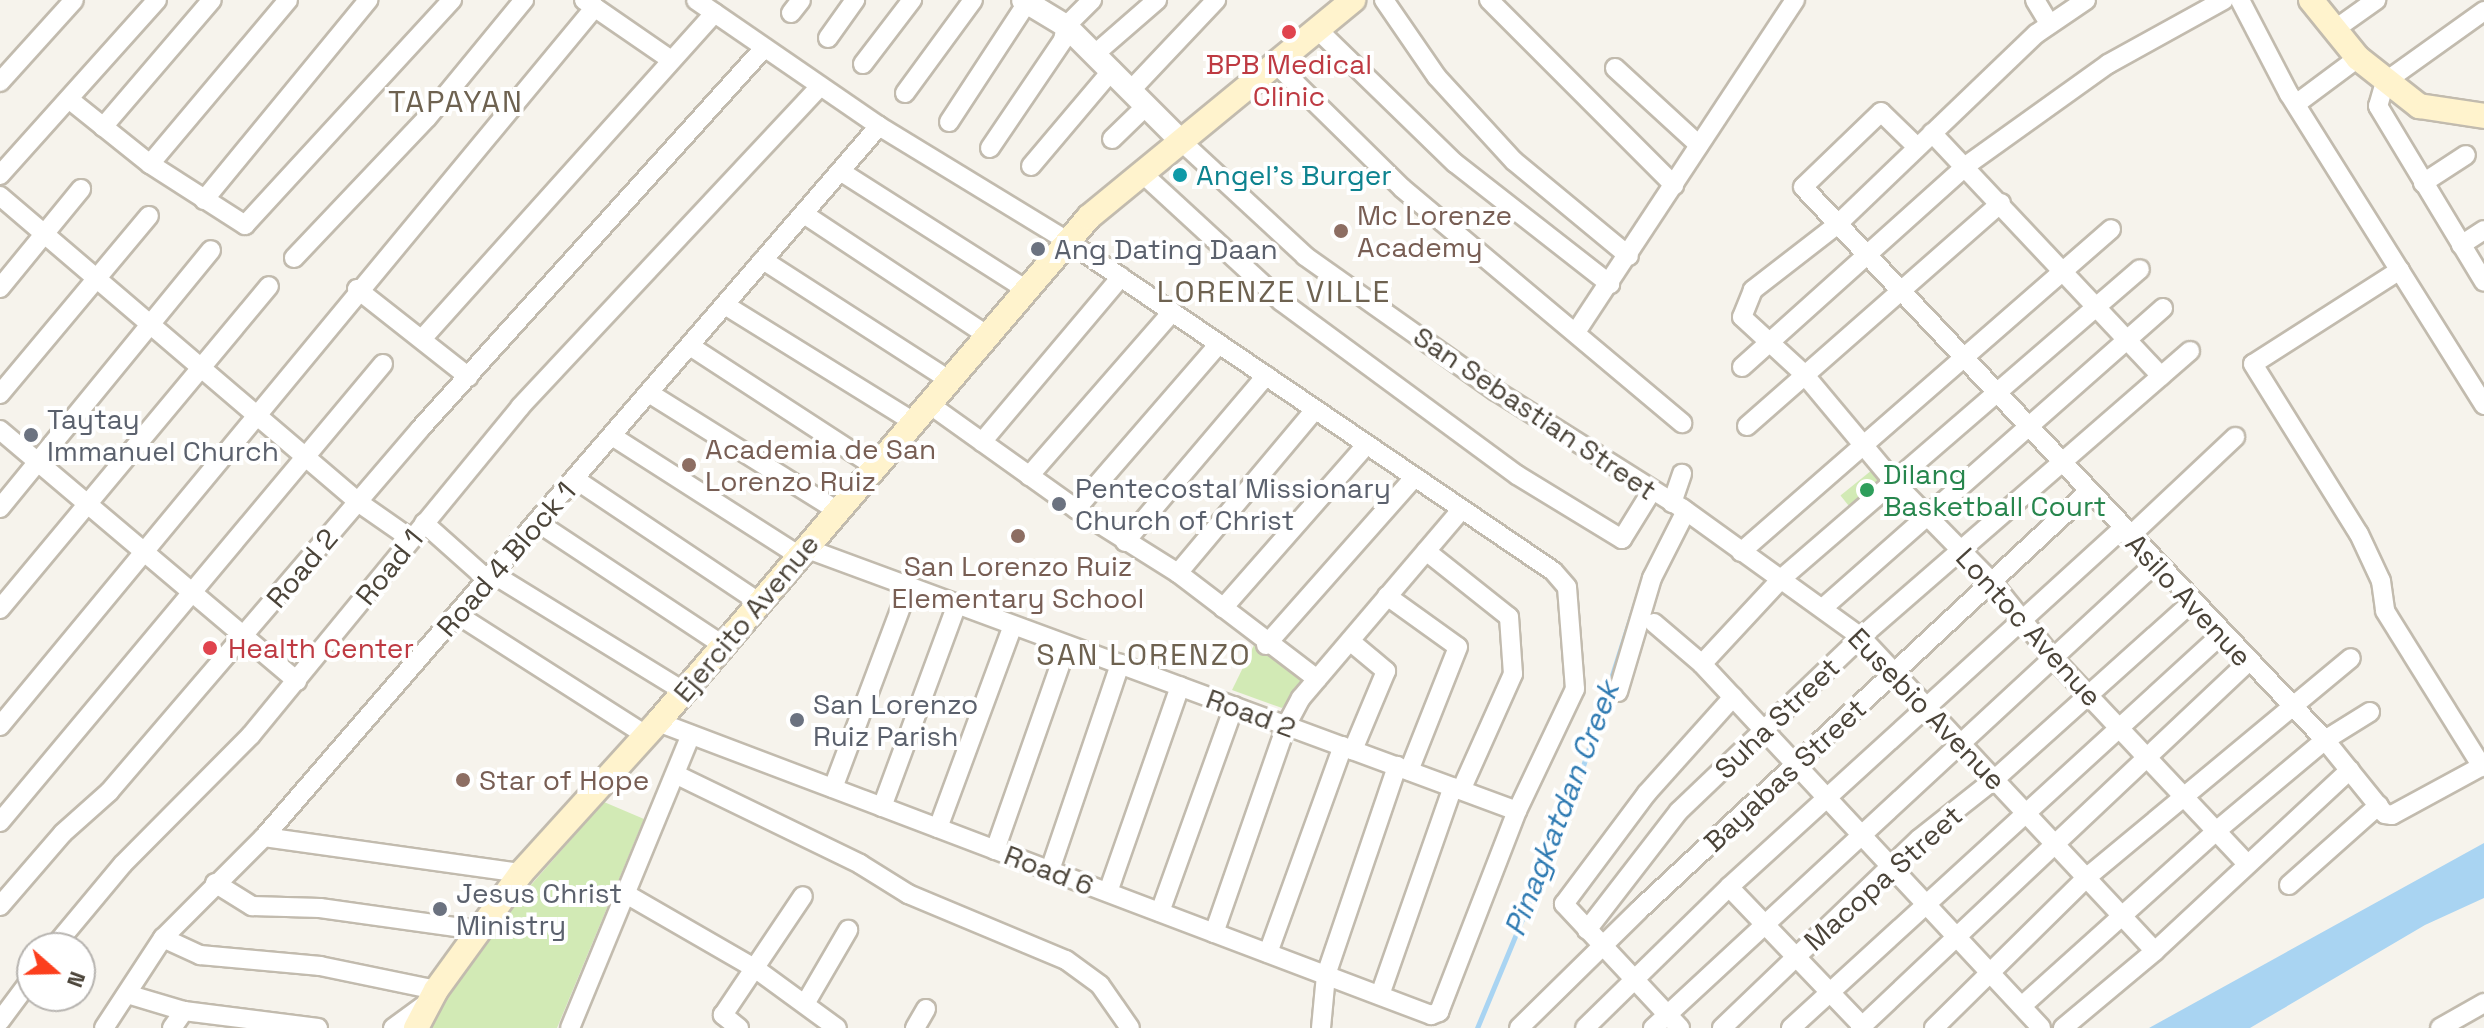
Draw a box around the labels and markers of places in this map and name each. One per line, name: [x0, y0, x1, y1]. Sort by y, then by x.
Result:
marker: BPB Medical Clinic: [1278, 21, 1300, 43]
place label: BPB Medical Clinic: [1206, 47, 1372, 113]
place label: Angel's Burger: [1196, 158, 1392, 192]
marker: Angel's Burger: [1171, 166, 1189, 184]
place label: Mc Lorenze Academy: [1357, 198, 1512, 264]
marker: Mc Lorenze Academy: [1332, 222, 1350, 240]
place label: Ang Dating Daan: [1054, 232, 1278, 266]
marker: Ang Dating Daan: [1029, 240, 1047, 258]
place label: Taytay Immanuel Church: [47, 402, 279, 468]
marker: Taytay Immanuel Church: [22, 426, 40, 444]
place label: Academia de San Lorenzo Ruiz: [705, 432, 936, 498]
marker: Academia de San Lorenzo Ruiz: [680, 456, 698, 474]
place label: Dilang Basketball Court: [1883, 457, 2106, 523]
place label: Pentecostal Missionary Church of Christ: [1075, 471, 1391, 537]
marker: Dilang Basketball Court: [1858, 481, 1876, 499]
marker: Pentecostal Missionary Church of Christ: [1050, 495, 1068, 513]
marker: San Lorenzo Ruiz Elementary School: [1009, 527, 1027, 545]
place label: San Lorenzo Ruiz Elementary School: [892, 549, 1144, 615]
place label: Health Center: [228, 631, 414, 665]
marker: Health Center: [199, 637, 221, 659]
place label: San Lorenzo Ruiz Parish: [813, 687, 978, 753]
marker: San Lorenzo Ruiz Parish: [788, 711, 806, 729]
place label: Star of Hope: [479, 763, 649, 797]
marker: Star of Hope: [454, 771, 472, 789]
place label: Jesus Christ Ministry: [456, 876, 622, 942]
marker: Jesus Christ Ministry: [431, 900, 449, 918]

